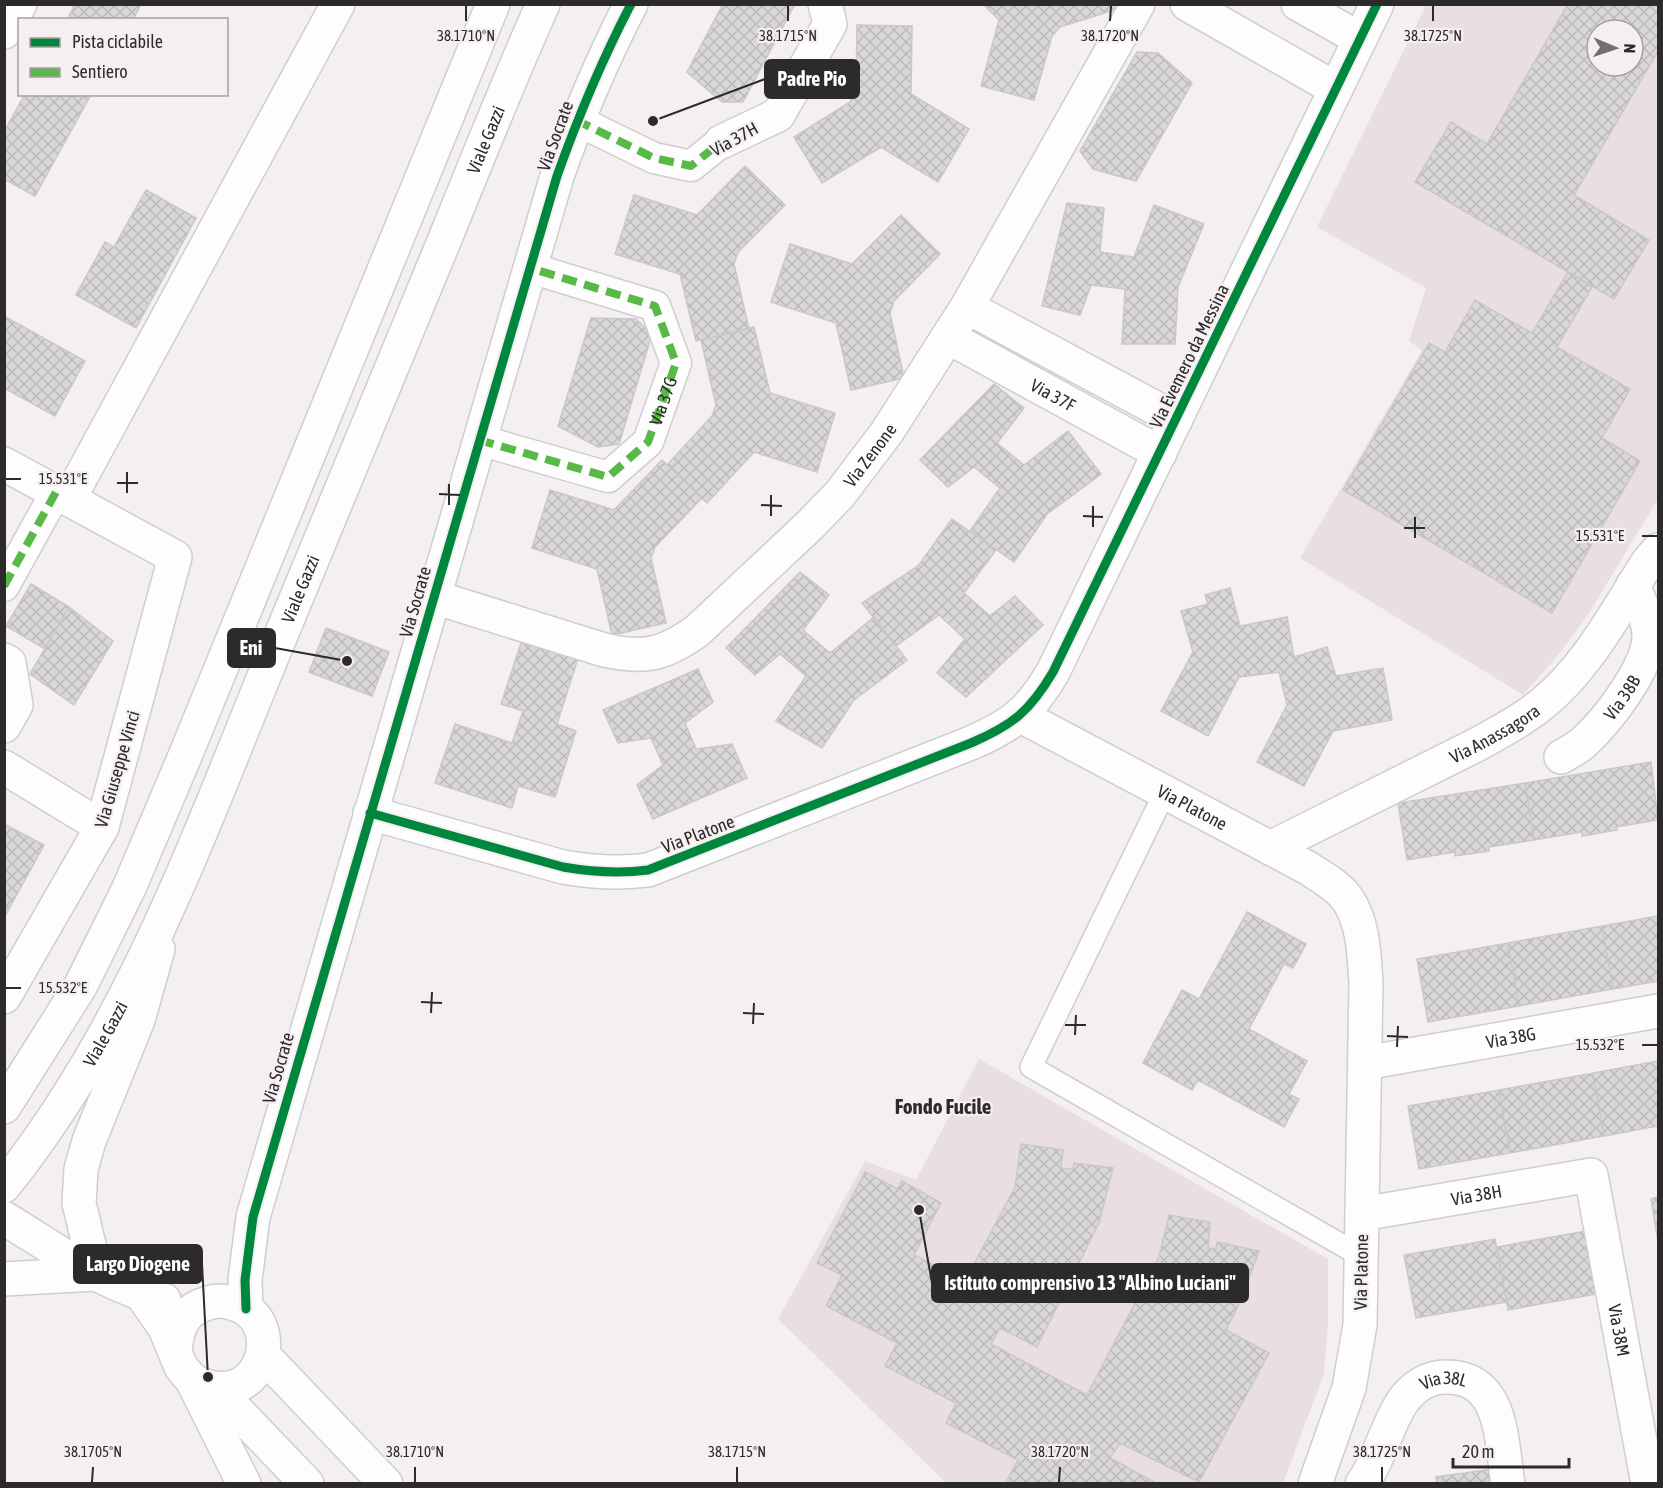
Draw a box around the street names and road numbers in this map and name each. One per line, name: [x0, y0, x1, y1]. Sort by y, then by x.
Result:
street label: Via Socrate: [533, 98, 577, 174]
street label: Viale Gazzi: [462, 102, 509, 177]
street label: Via 37H: [707, 117, 761, 161]
street label: Via Evemero da Messina: [1145, 280, 1233, 432]
street label: Via 37G: [644, 374, 681, 428]
street label: Via 37F: [1027, 374, 1080, 416]
street label: Via Zenone: [839, 419, 900, 491]
street label: Viale Gazzi: [276, 552, 323, 626]
street label: Via Socrate: [395, 564, 435, 640]
street label: Via 38B: [1599, 671, 1644, 724]
street label: Via Anassagora: [1446, 699, 1544, 767]
street label: Via Giuseppe Vinci: [90, 708, 144, 830]
street label: Via Platone: [1154, 780, 1231, 834]
street label: Via Platone: [659, 811, 737, 857]
street label: Viale Gazzi: [78, 997, 131, 1070]
street label: Via 38G: [1484, 1022, 1537, 1052]
street label: Via Socrate: [258, 1030, 298, 1106]
street label: Via 38H: [1449, 1180, 1503, 1209]
street label: Via Platone: [1350, 1234, 1372, 1310]
street label: Via 38M: [1604, 1302, 1635, 1358]
street label: Via 38L: [1416, 1366, 1470, 1394]

